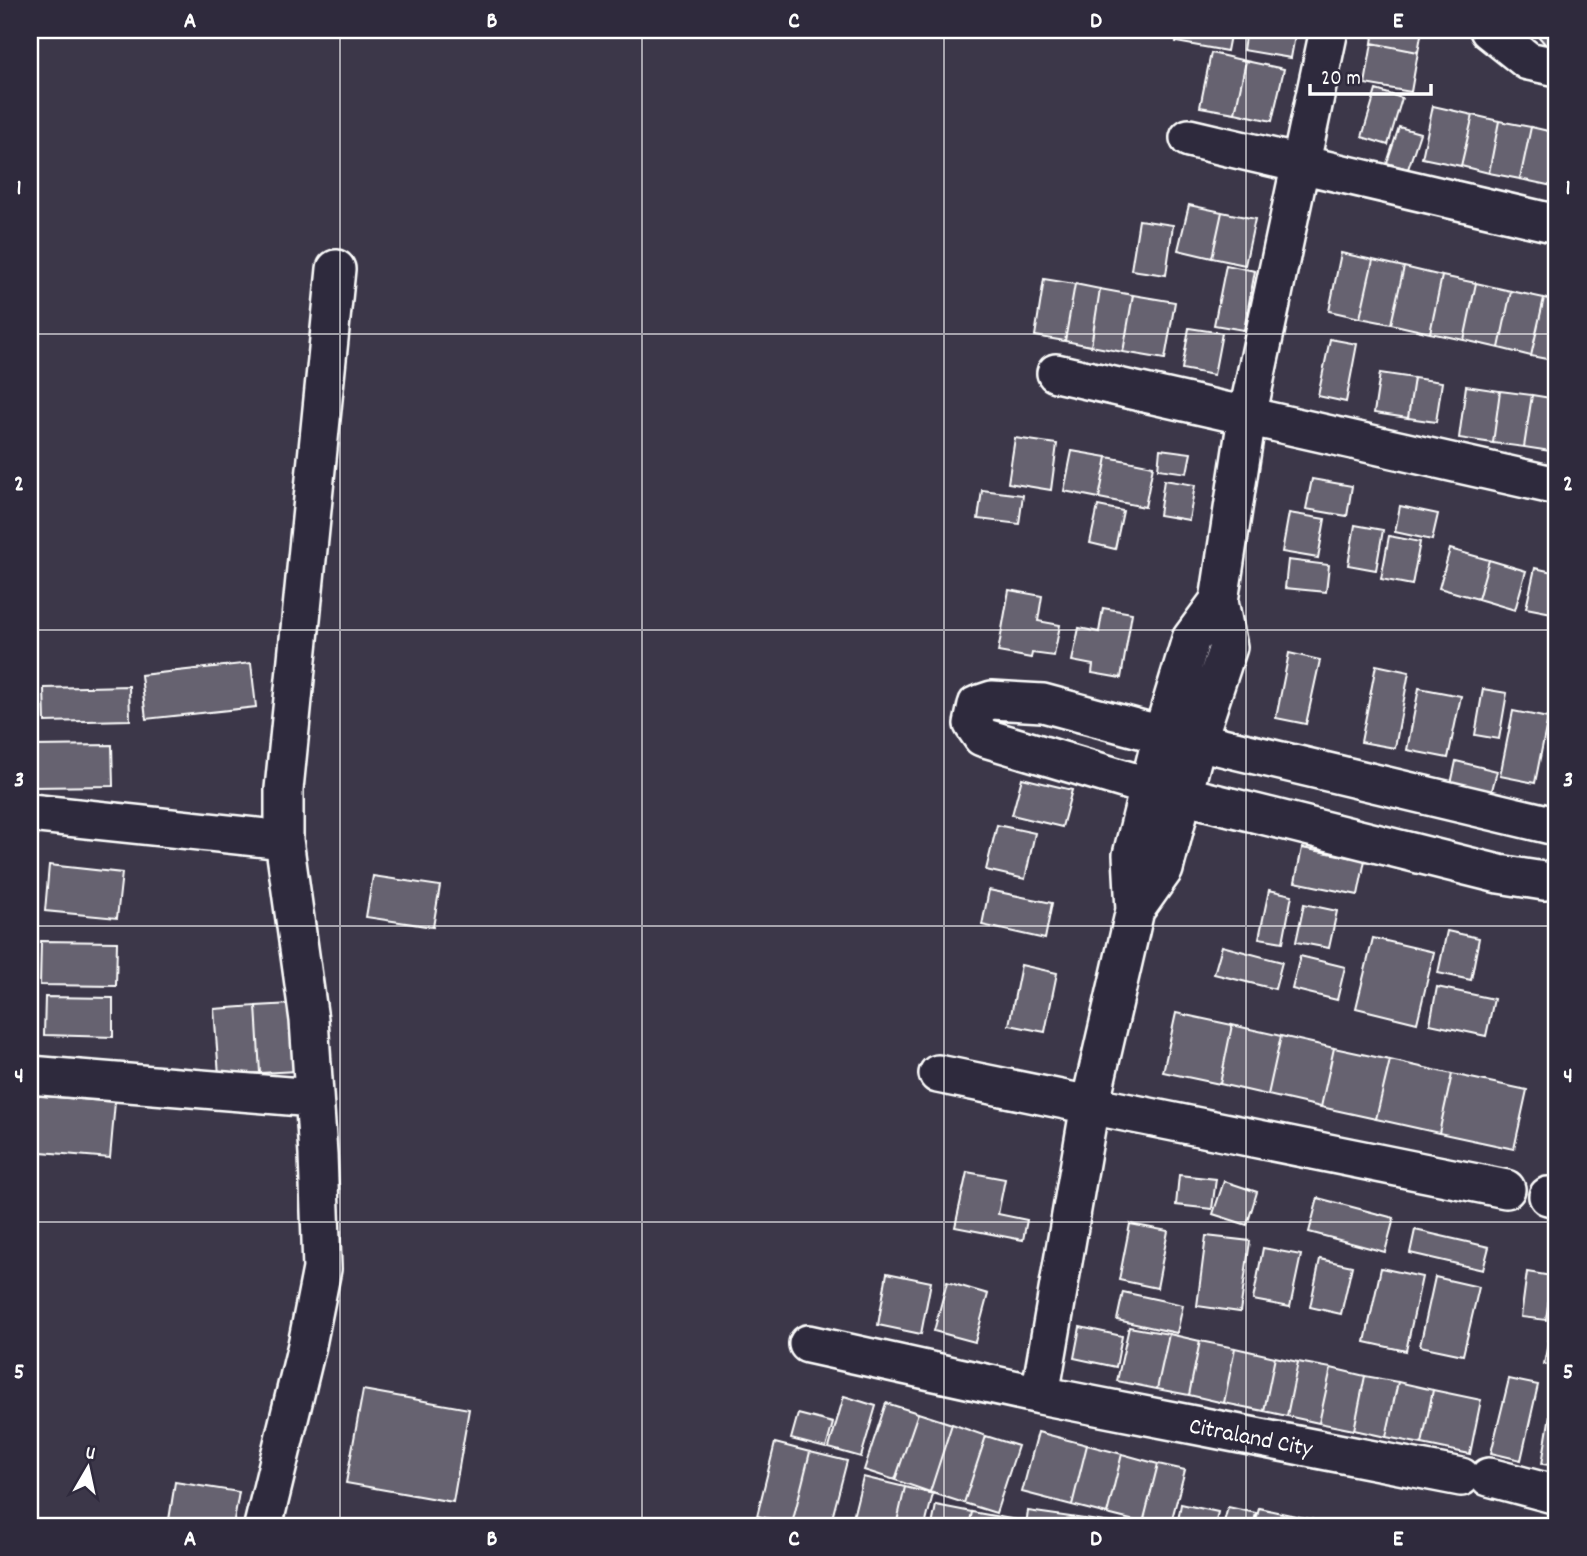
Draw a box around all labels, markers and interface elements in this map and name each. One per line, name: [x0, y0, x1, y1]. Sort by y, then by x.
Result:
text: A: [184, 6, 196, 39]
text: B: [487, 6, 498, 39]
text: C: [788, 6, 800, 39]
text: D: [1090, 6, 1102, 39]
text: E: [1393, 6, 1404, 39]
scale bar: [1310, 52, 1431, 96]
text: 20 m: [1321, 65, 1361, 95]
text: 1: [16, 173, 22, 206]
text: 1: [1565, 173, 1571, 206]
text: 2: [14, 469, 24, 502]
text: 2: [1563, 469, 1573, 502]
text: 3: [14, 765, 24, 798]
text: 3: [1563, 765, 1573, 798]
text: 4: [14, 1061, 24, 1094]
text: 4: [1563, 1061, 1573, 1094]
text: 5: [14, 1357, 24, 1390]
text: 5: [1563, 1357, 1573, 1390]
street label: Citraland City: [1186, 1410, 1316, 1468]
north arrow: [52, 1434, 122, 1504]
text: U: [83, 1441, 97, 1469]
text: A: [184, 1524, 196, 1556]
text: B: [487, 1524, 498, 1556]
text: C: [788, 1524, 800, 1556]
text: D: [1090, 1524, 1102, 1556]
text: E: [1393, 1524, 1404, 1556]

